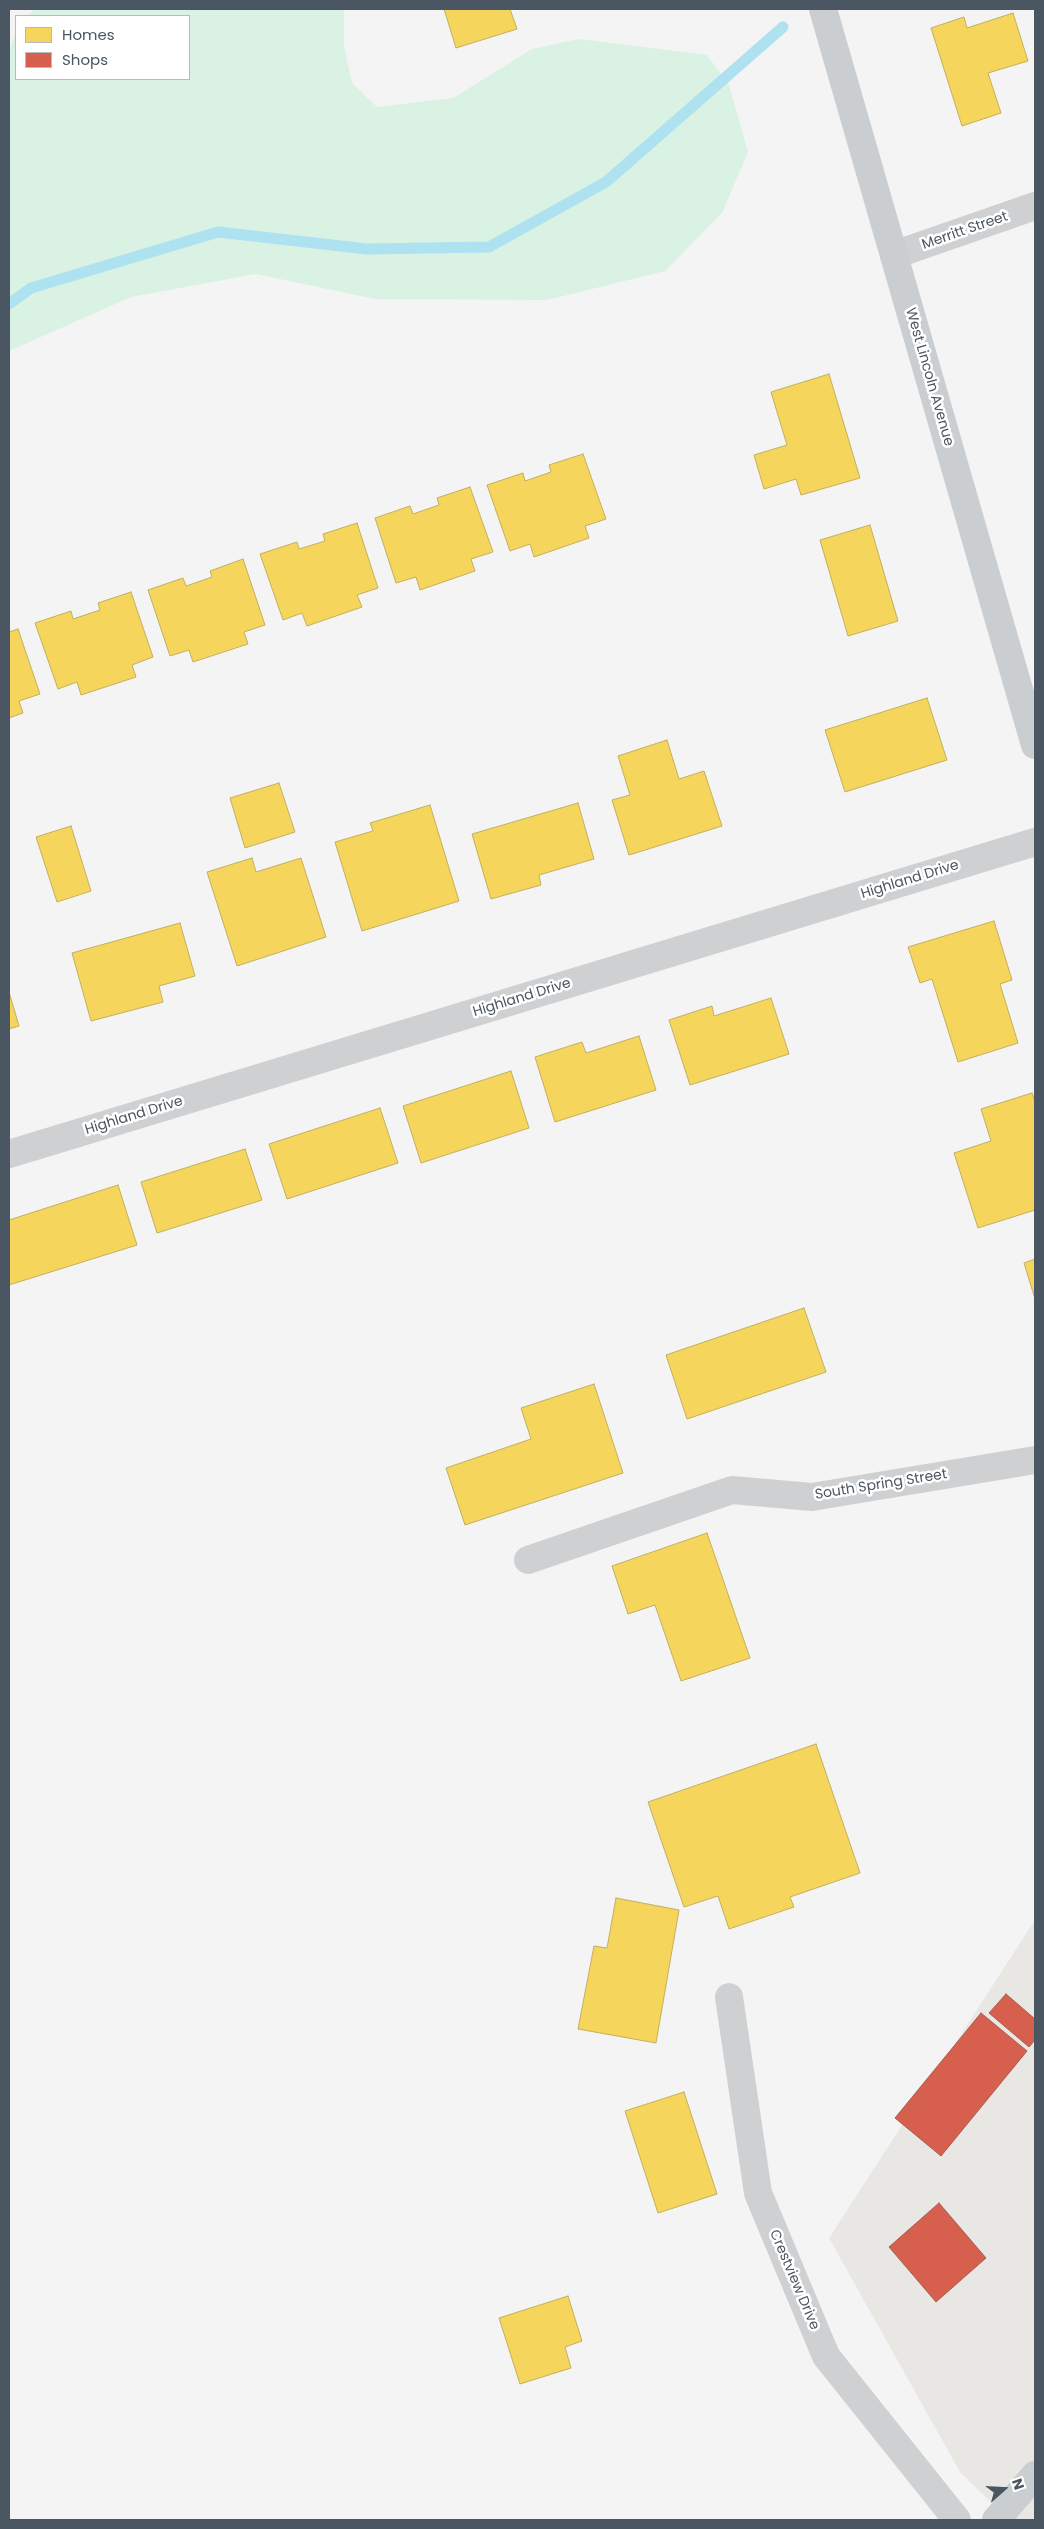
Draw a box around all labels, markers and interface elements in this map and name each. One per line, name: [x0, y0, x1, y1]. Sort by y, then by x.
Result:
legend: [15, 15, 190, 80]
text: Homes: [62, 24, 115, 45]
text: Shops: [62, 49, 108, 70]
street label: Merritt Street: [920, 208, 1010, 254]
street label: West Lincoln Avenue: [901, 306, 957, 448]
street label: Highland Drive: [859, 857, 961, 903]
street label: Highland Drive: [471, 975, 573, 1021]
street label: Highland Drive: [83, 1093, 185, 1139]
street label: South Spring Street: [814, 1466, 948, 1504]
street label: Crestview Drive: [765, 2227, 823, 2333]
north arrow: [979, 2464, 1029, 2514]
text: N: [1007, 2476, 1029, 2492]

